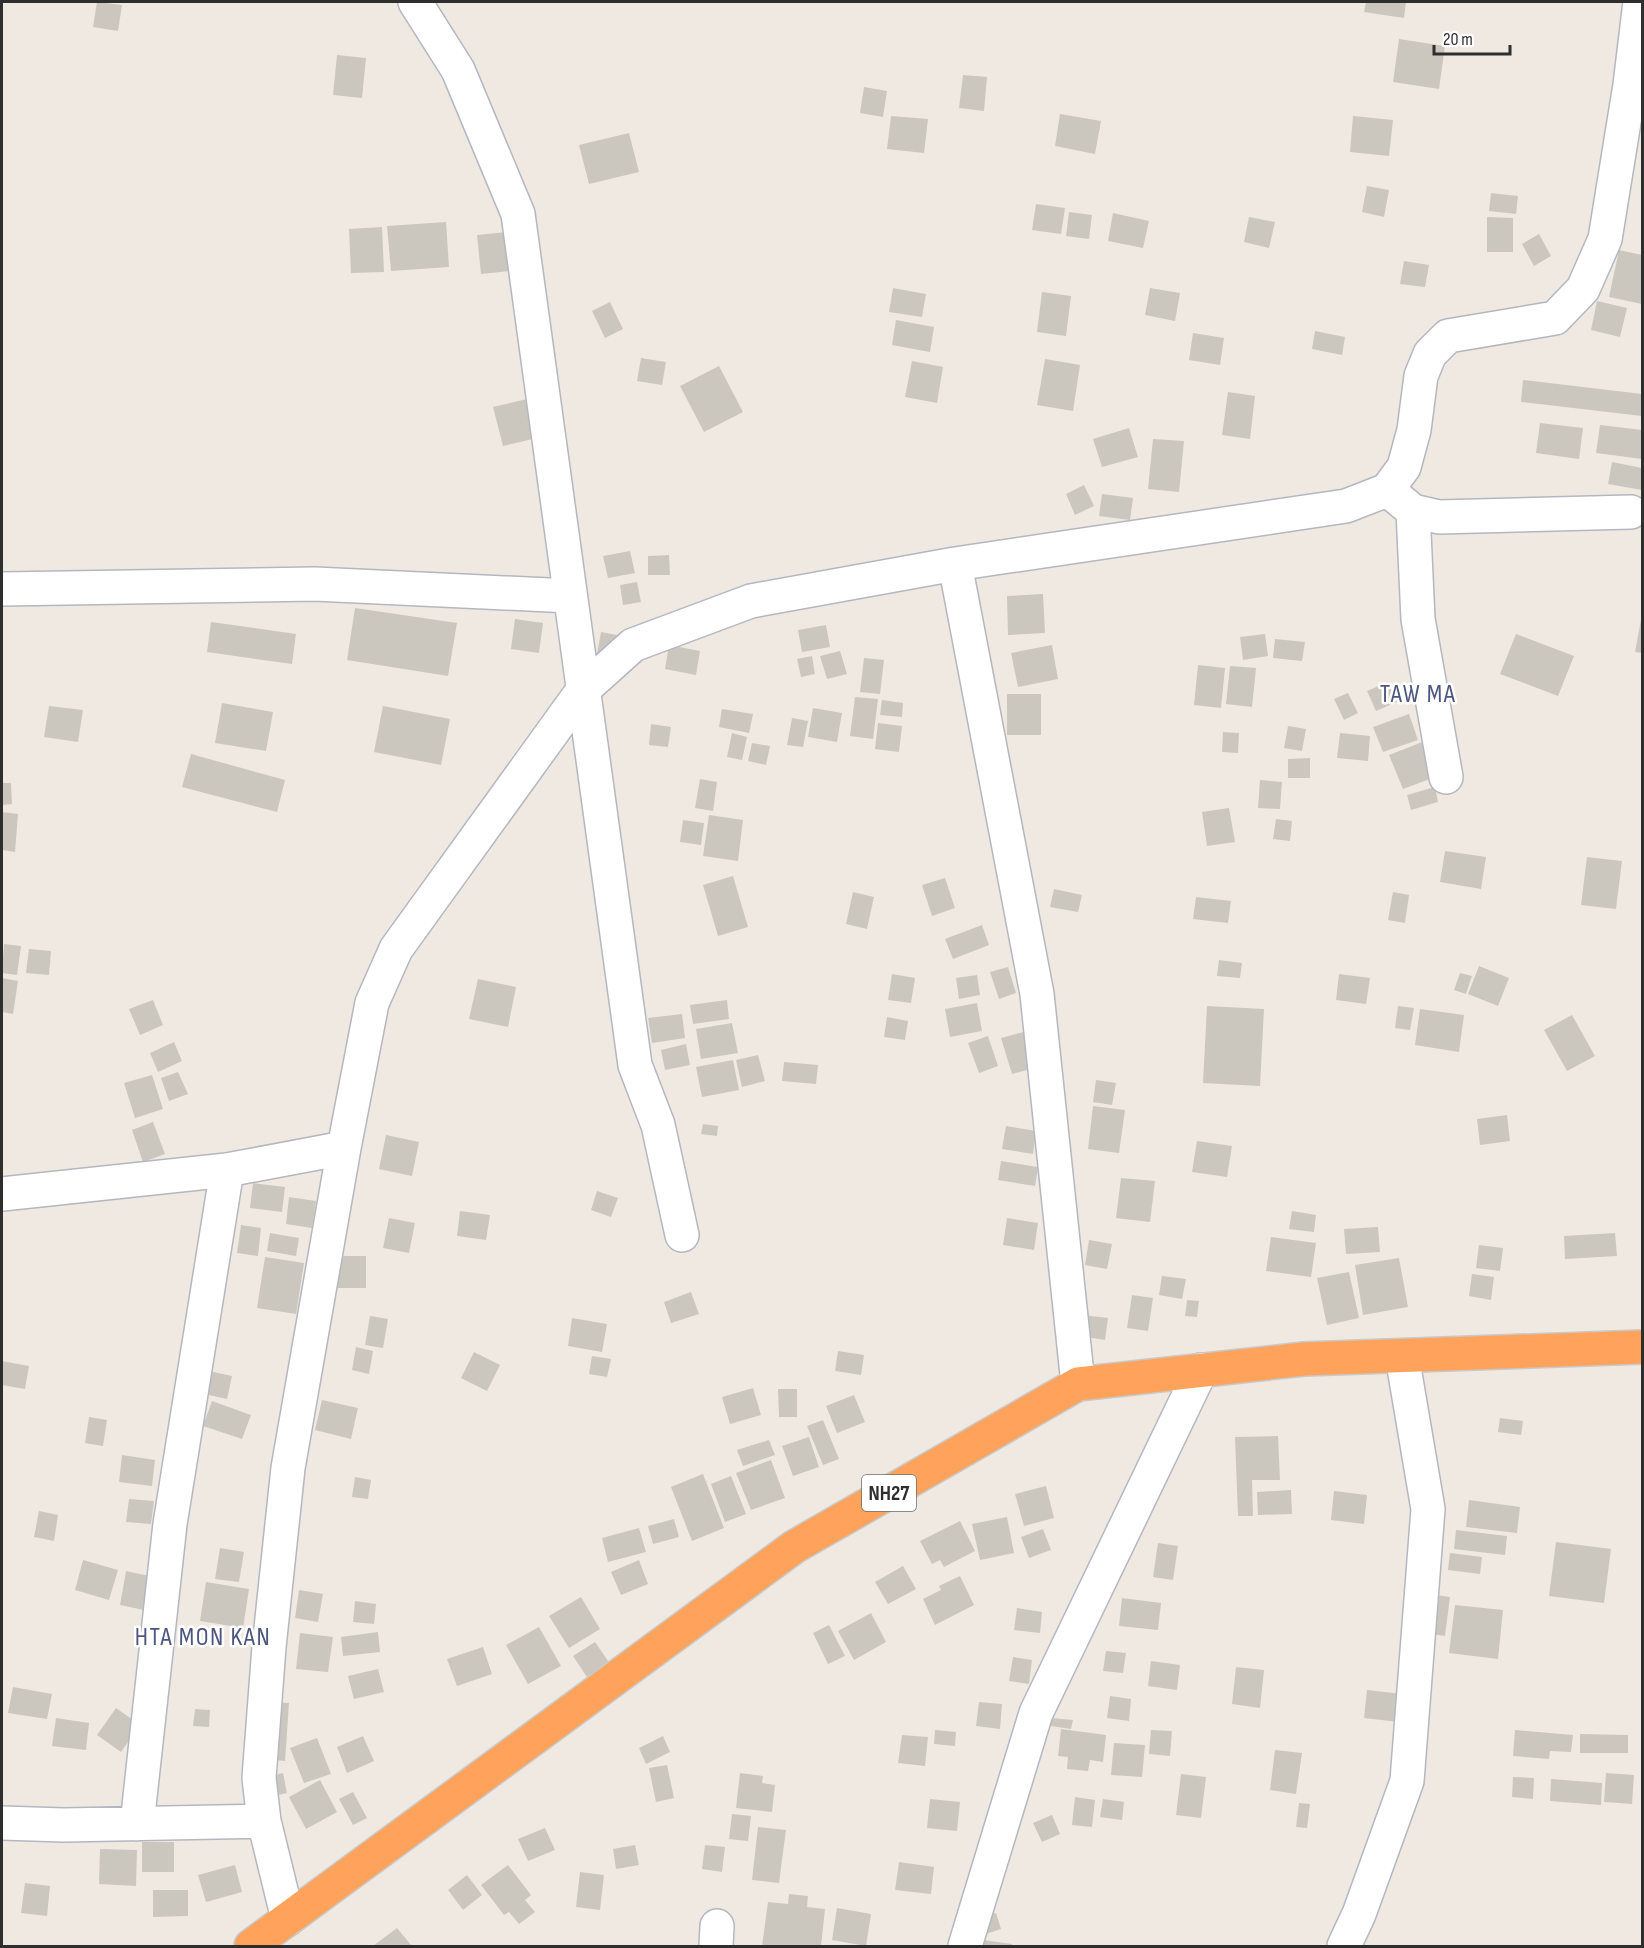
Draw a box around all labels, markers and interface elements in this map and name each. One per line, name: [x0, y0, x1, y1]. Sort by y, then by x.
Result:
scale bar: [1434, 18, 1510, 56]
text: 20 m: [1443, 29, 1473, 50]
district label: TAW MA: [1380, 679, 1456, 710]
road number: NH27: [862, 1475, 916, 1511]
district label: HTA MON KAN: [135, 1622, 271, 1653]

